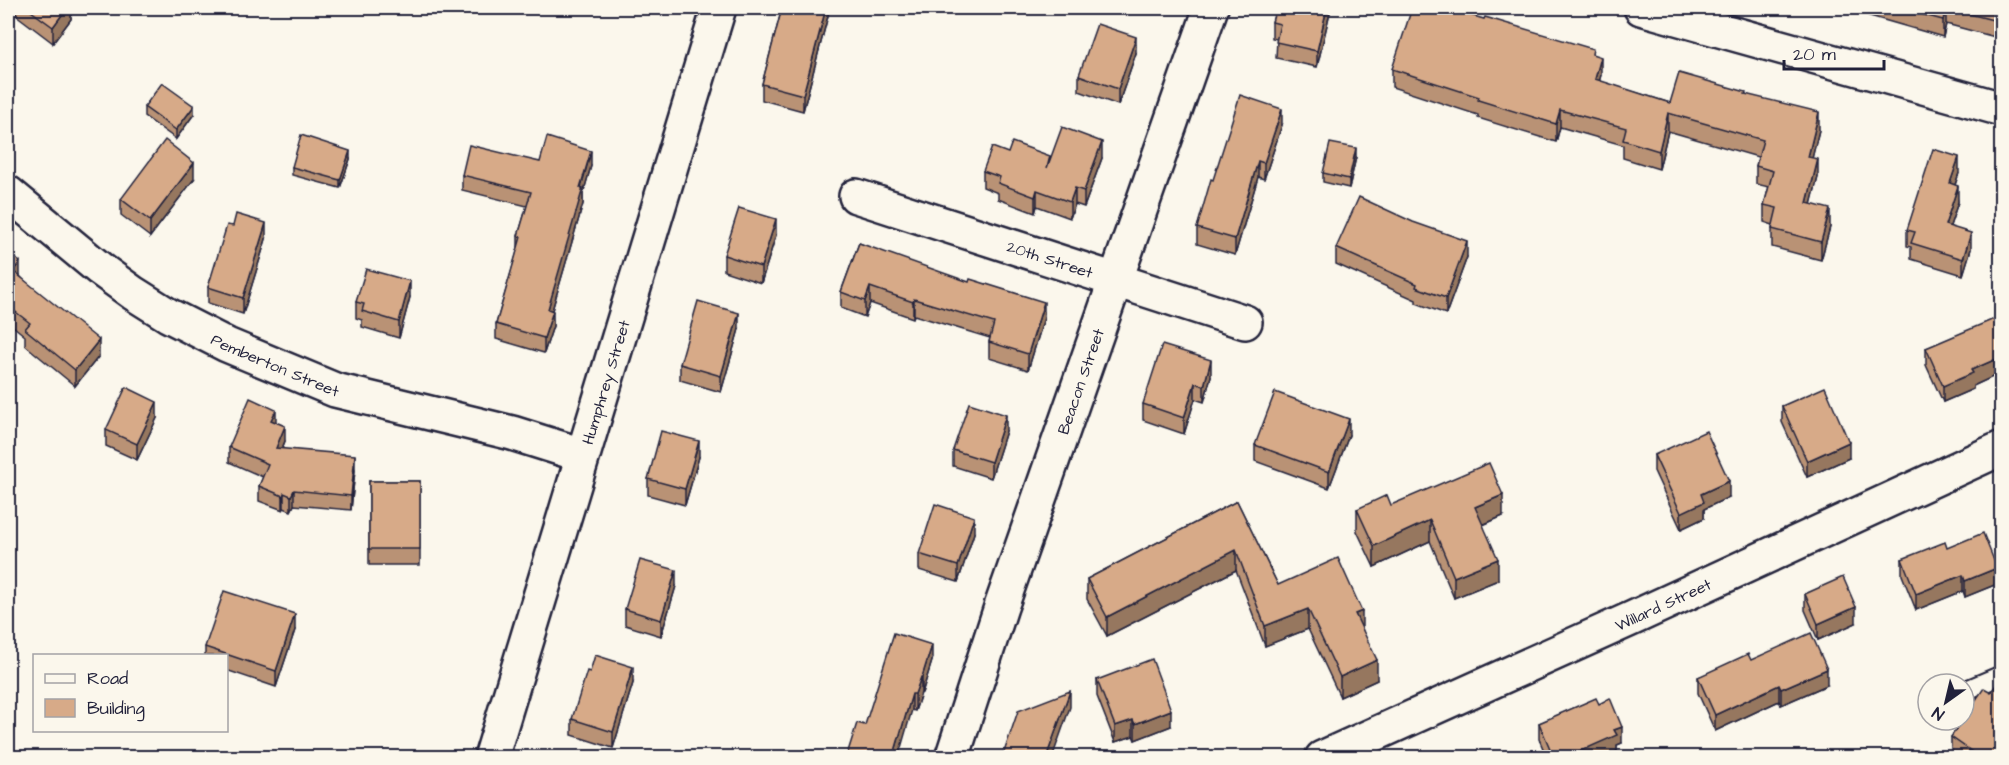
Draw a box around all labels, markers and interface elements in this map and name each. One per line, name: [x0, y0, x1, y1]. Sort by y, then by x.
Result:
scale bar: [1784, 33, 1884, 71]
text: 20 m: [1793, 42, 1836, 67]
street label: 20th Street: [1004, 236, 1096, 284]
street label: Humphrey Street: [577, 317, 636, 447]
street label: Beacon Street: [1052, 325, 1110, 438]
street label: Pemberton Street: [207, 329, 342, 403]
street label: Willard Street: [1612, 573, 1715, 637]
legend: [33, 654, 228, 732]
text: Road: [87, 666, 128, 691]
north arrow: [1916, 672, 1976, 732]
text: Building: [87, 696, 145, 722]
text: N: [1928, 702, 1948, 726]

